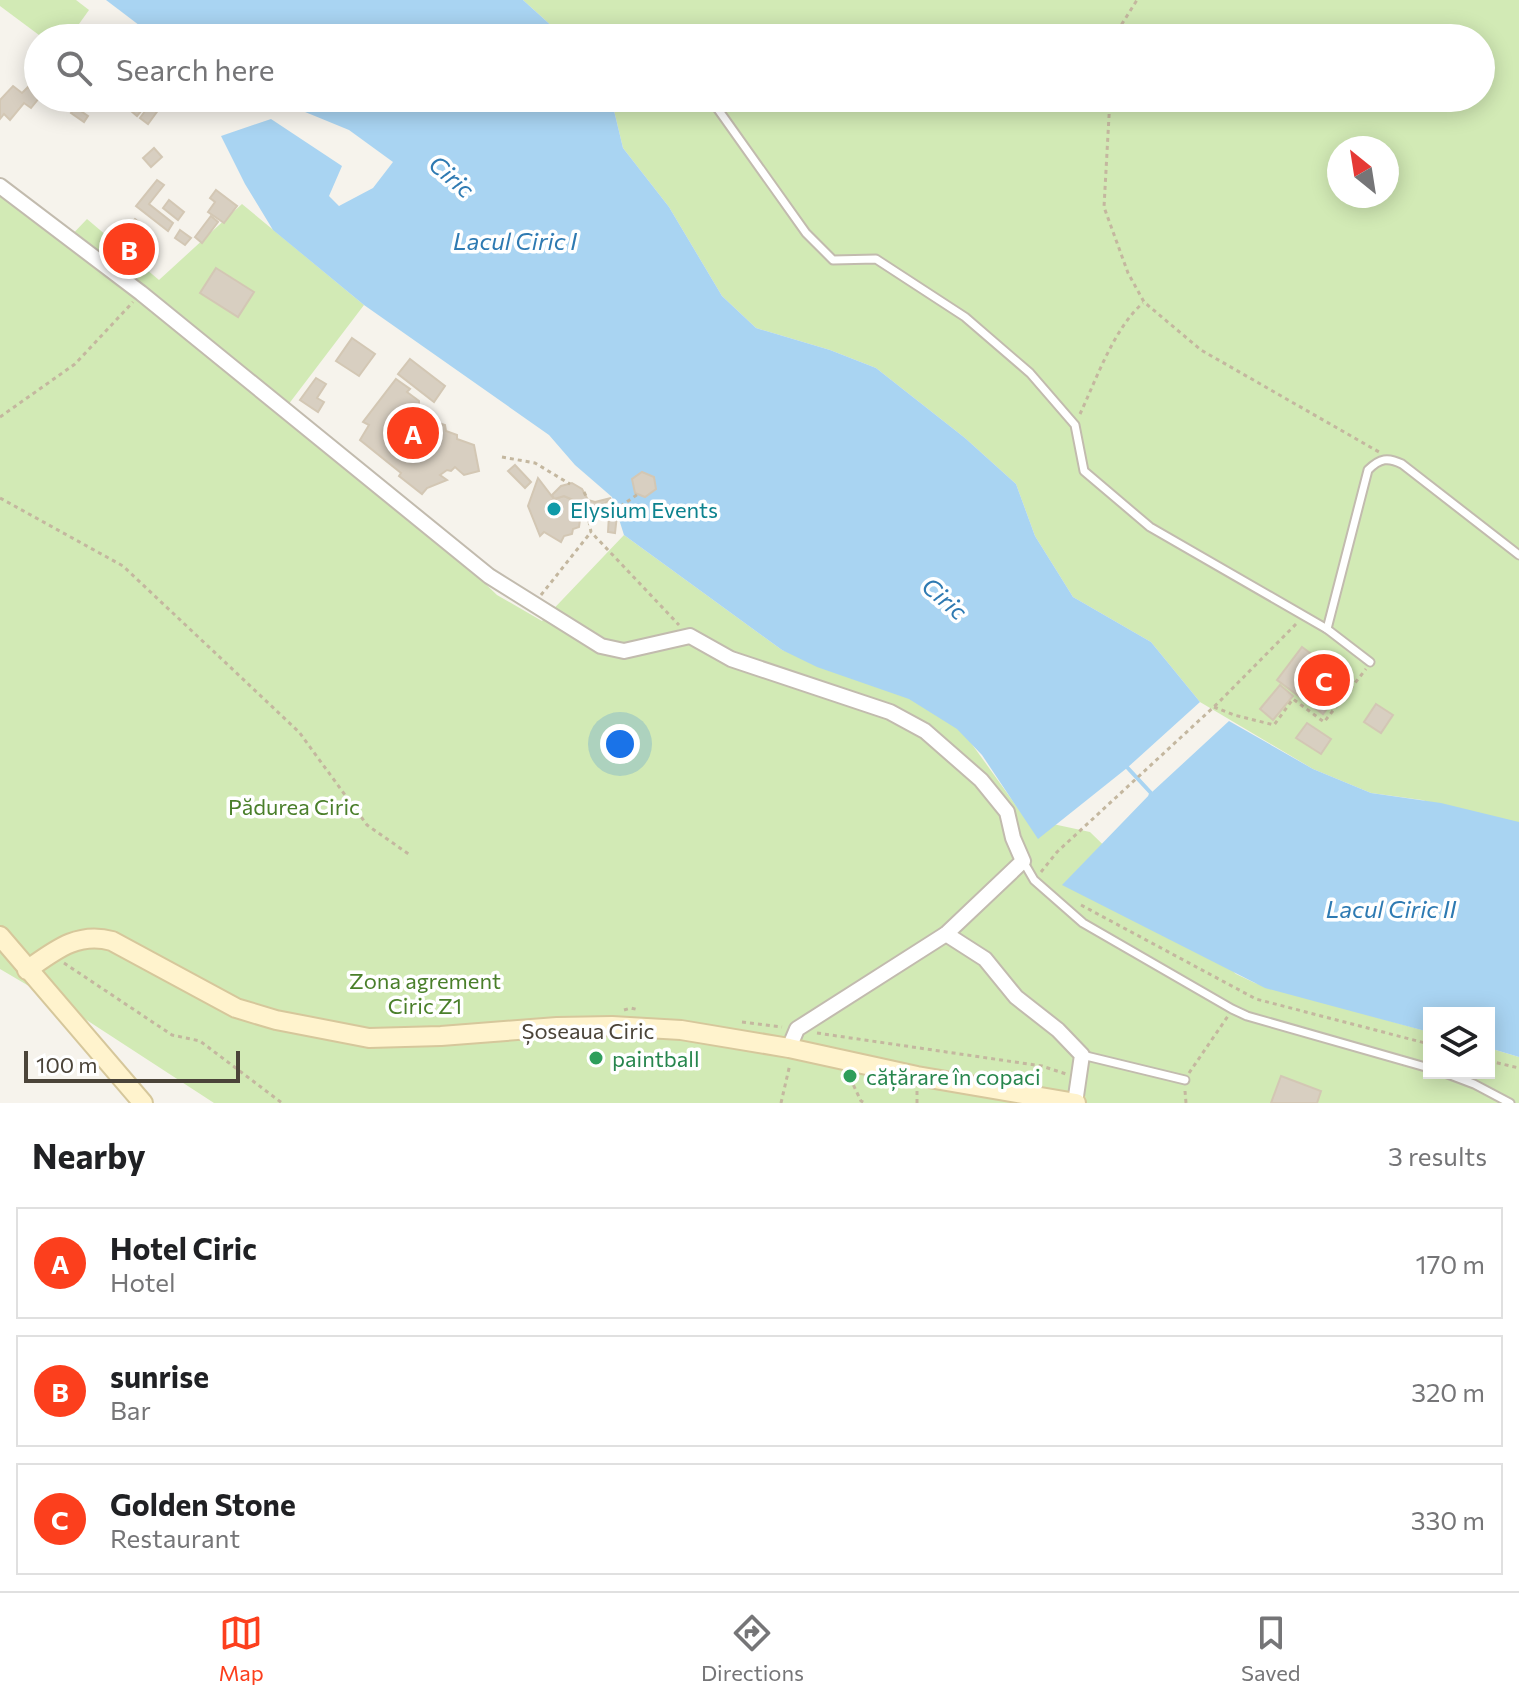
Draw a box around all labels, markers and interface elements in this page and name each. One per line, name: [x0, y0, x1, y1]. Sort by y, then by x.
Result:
search box: [24, 24, 1495, 112]
icon: search: [52, 46, 96, 90]
text: Search here: [116, 50, 275, 87]
north arrow: [1327, 136, 1399, 208]
water label: Ciric: [424, 149, 481, 204]
pin: B: [103, 219, 155, 279]
water label: Lacul Ciric I: [453, 226, 577, 255]
pin: A: [387, 403, 439, 463]
place label: Elysium Events: [570, 496, 718, 523]
marker: Elysium Events: [545, 500, 563, 518]
water label: Ciric: [917, 571, 974, 626]
pin: C: [1298, 650, 1350, 710]
your location: [600, 724, 640, 764]
park label: Pădurea Ciric: [228, 793, 360, 820]
water label: Lacul Ciric II: [1326, 894, 1457, 923]
park label: Zona agrement Ciric Z1: [349, 967, 501, 1019]
map controls: [1423, 1007, 1495, 1079]
button: layers: [1423, 1007, 1495, 1079]
street label: Șoseaua Ciric: [522, 1017, 655, 1045]
place label: paintball: [612, 1045, 700, 1072]
scale bar: [24, 1047, 240, 1083]
marker: paintball: [587, 1049, 605, 1067]
text: 100 m: [36, 1051, 98, 1078]
place label: cățărare în copaci: [866, 1063, 1041, 1091]
marker: cățărare în copaci: [841, 1067, 859, 1085]
text: Nearby: [32, 1134, 146, 1176]
text: 3 results: [1388, 1140, 1487, 1171]
text: Hotel Ciric: [110, 1229, 257, 1266]
text: A: [51, 1248, 69, 1279]
text: 170 m: [1416, 1248, 1485, 1279]
text: Hotel: [110, 1266, 176, 1297]
text: sunrise: [110, 1357, 209, 1394]
text: B: [51, 1376, 69, 1407]
text: 320 m: [1411, 1376, 1485, 1407]
text: Bar: [110, 1394, 151, 1425]
text: Golden Stone: [110, 1485, 296, 1522]
text: C: [51, 1504, 69, 1535]
text: 330 m: [1411, 1504, 1485, 1535]
text: Restaurant: [110, 1522, 240, 1553]
tab: Map: [219, 1611, 264, 1686]
tab: Directions: [701, 1611, 804, 1686]
tab: Saved: [1241, 1611, 1300, 1686]

